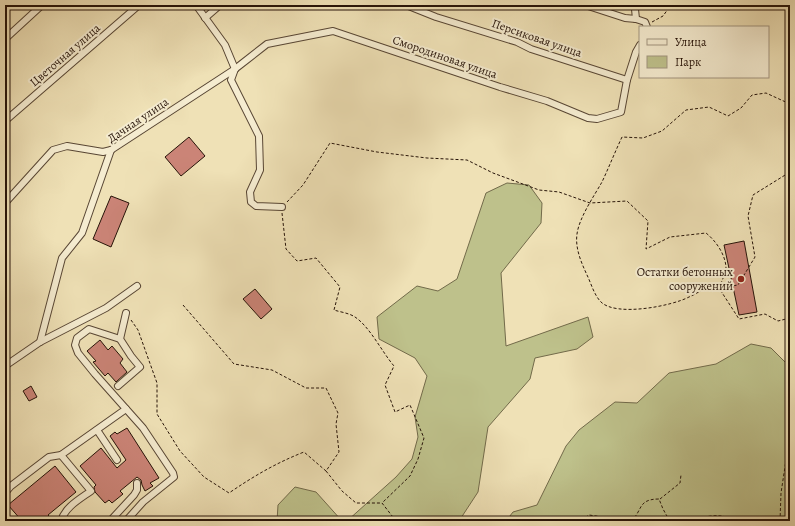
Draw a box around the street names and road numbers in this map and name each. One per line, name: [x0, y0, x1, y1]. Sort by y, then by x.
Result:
street label: Персиковая улица: [490, 15, 585, 61]
street label: Цветочная улица: [26, 20, 104, 90]
street label: Смородиновая улица: [390, 32, 500, 83]
street label: Дачная улица: [104, 93, 172, 146]

